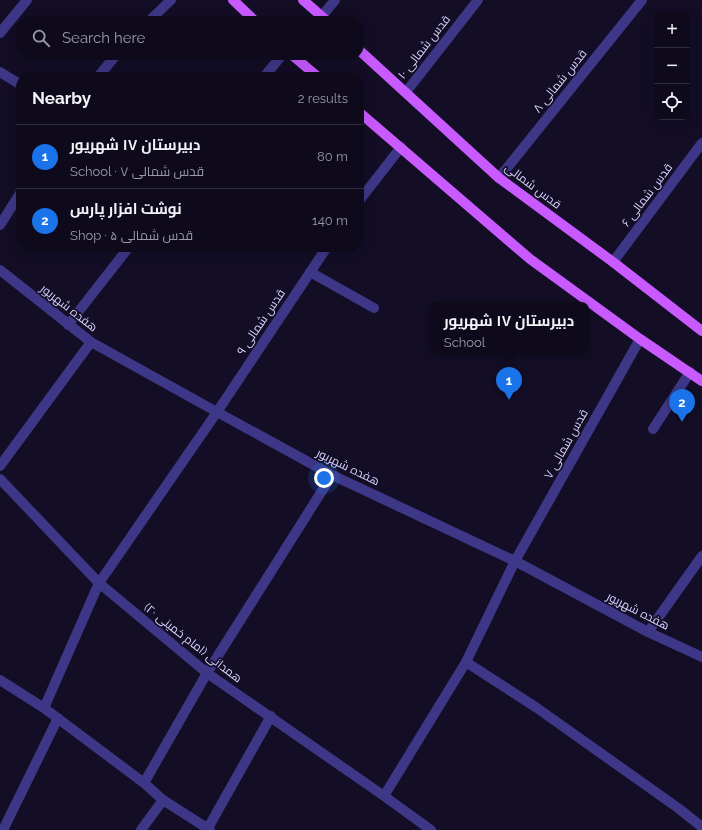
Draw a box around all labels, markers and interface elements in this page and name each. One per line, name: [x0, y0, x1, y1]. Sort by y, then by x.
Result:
map controls: [654, 12, 690, 120]
button: +: [654, 12, 690, 48]
street label: قدس شمالی ۱۰: [395, 13, 453, 81]
search box: [16, 16, 364, 60]
icon: search: [30, 27, 52, 49]
text: Search here: [62, 29, 145, 47]
street label: قدس شمالی ۸: [530, 47, 590, 115]
button: −: [654, 48, 690, 84]
button: locate: [654, 84, 690, 120]
text: Nearby: [32, 88, 91, 108]
text: 2 results: [298, 91, 348, 106]
text: دبیرستان ۱۷ شهریور: [70, 136, 200, 154]
text: 1: [42, 149, 48, 164]
text: 80 m: [317, 149, 348, 164]
street label: قدس شمالی: [502, 160, 564, 212]
street label: قدس شمالی ۶: [619, 161, 675, 229]
text: School · ۷ قدس شمالی: [70, 164, 204, 179]
text: نوشت افزار پارس: [70, 200, 182, 218]
text: 2: [41, 213, 49, 228]
text: 140 m: [312, 213, 348, 228]
text: Shop · قدس شمالی ۵: [70, 228, 193, 243]
street label: هفده شهریور: [37, 281, 100, 335]
street label: قدس شمالی ۹: [234, 287, 288, 357]
popup: [429, 302, 589, 354]
text: دبیرستان ۱۷ شهریور: [444, 312, 574, 330]
text: School: [444, 335, 485, 350]
pin: 1: [496, 367, 522, 400]
pin: 2: [669, 389, 695, 422]
street label: ۷ قدس شمالی: [541, 407, 591, 481]
street label: هفده شهریور: [313, 445, 382, 488]
your location: [314, 468, 334, 488]
street label: هفده شهریور: [603, 589, 672, 633]
street label: همدانی (امام خمینی ۲۰): [141, 600, 245, 686]

